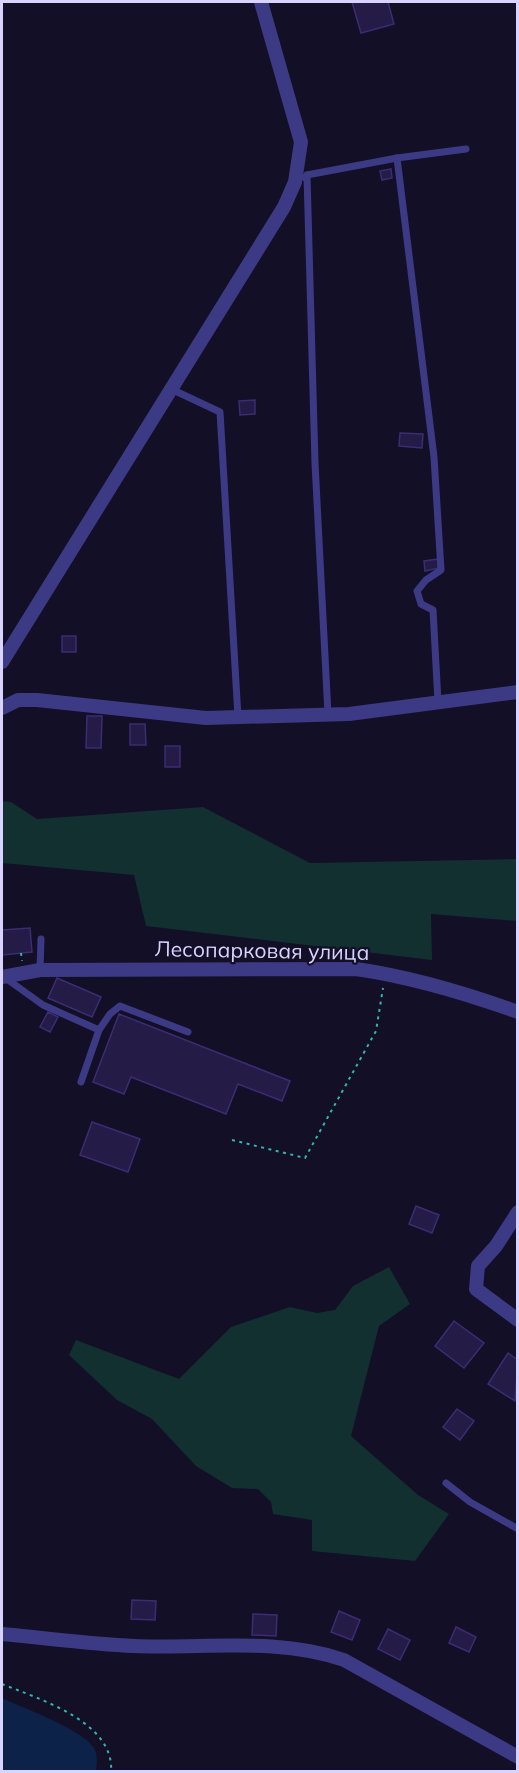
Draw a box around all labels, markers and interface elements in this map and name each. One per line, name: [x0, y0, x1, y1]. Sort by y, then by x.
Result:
street label: Лесопарковая улица: [154, 935, 370, 965]

